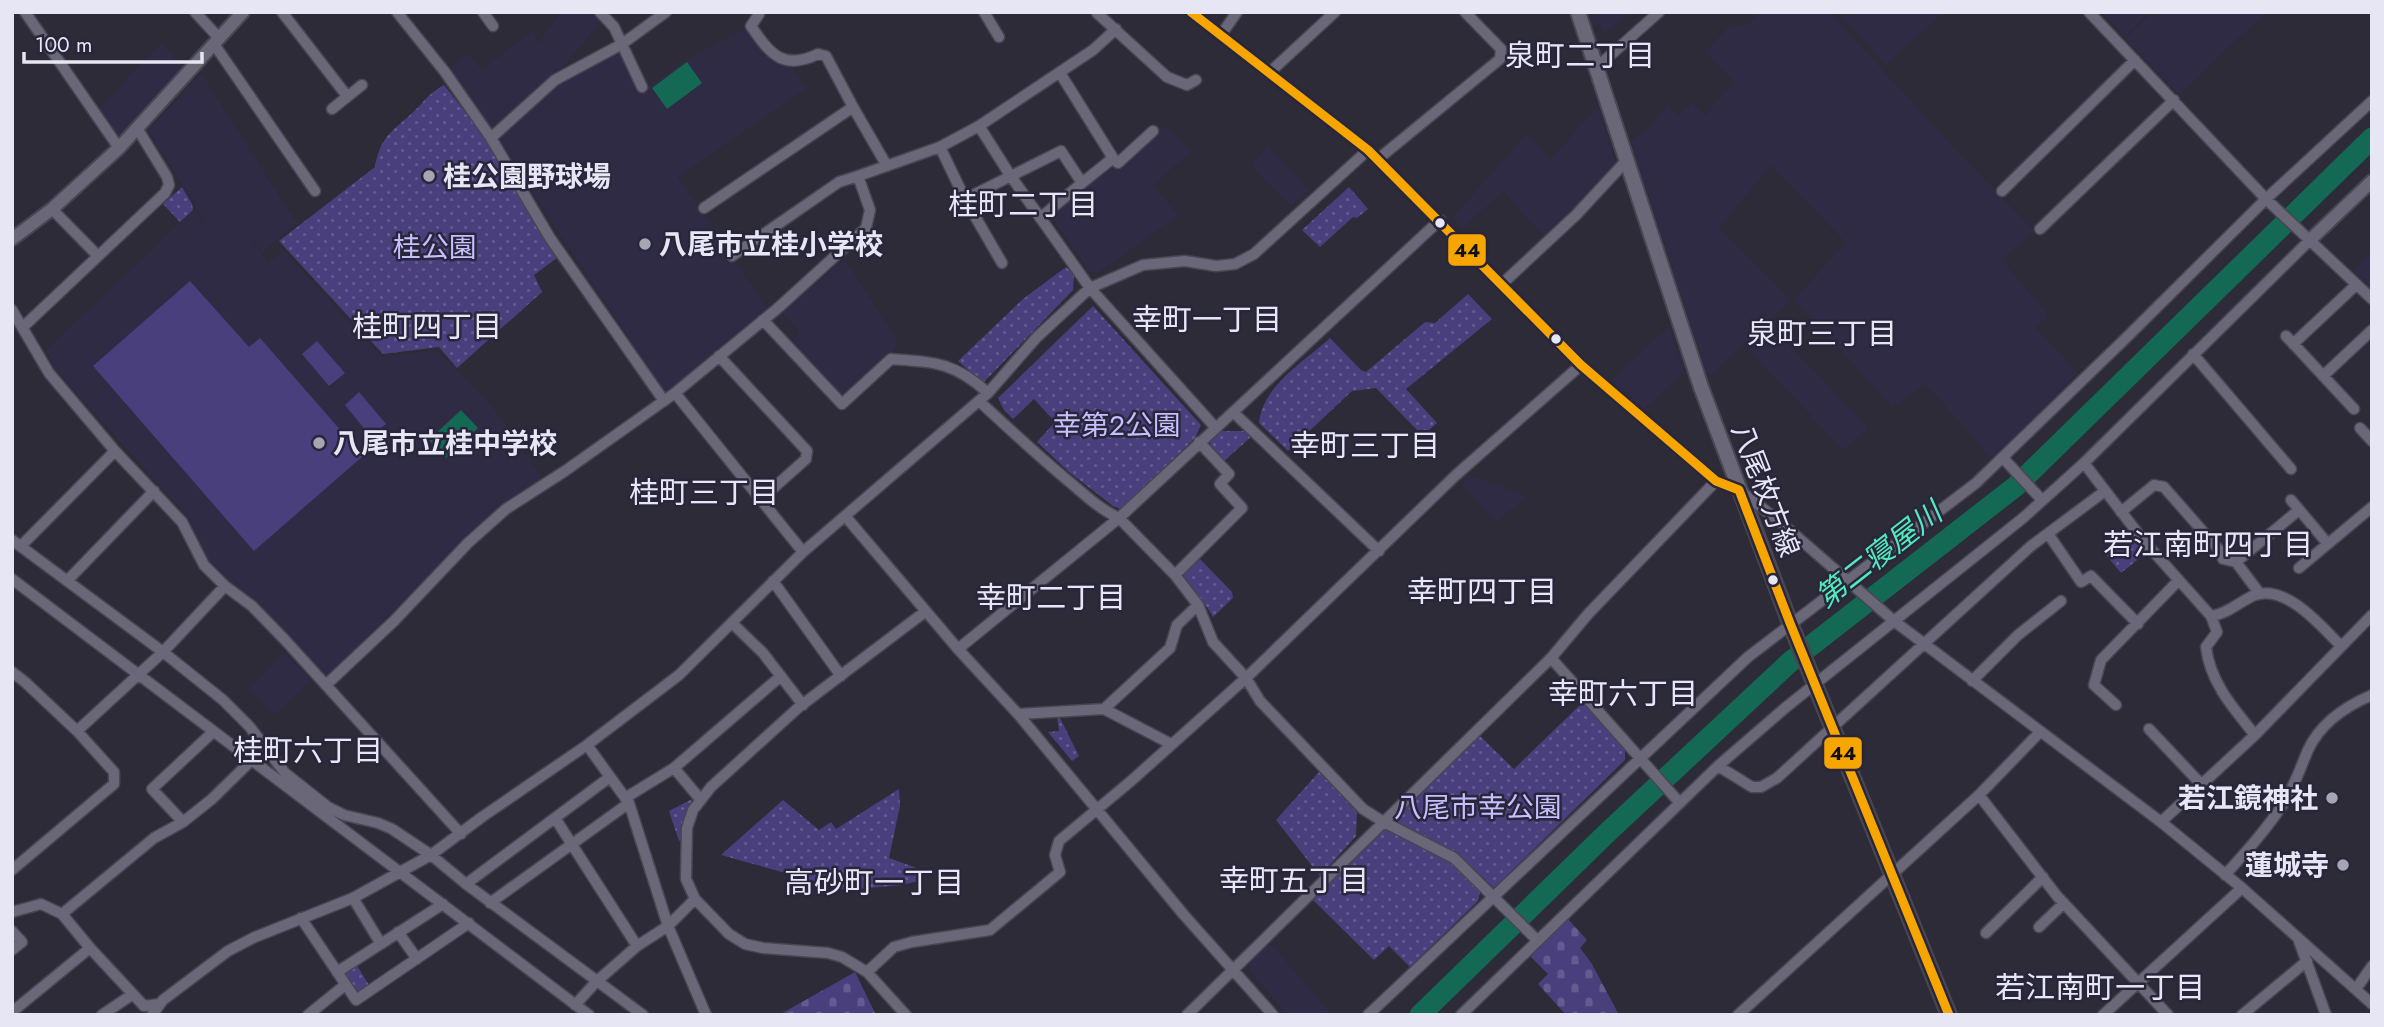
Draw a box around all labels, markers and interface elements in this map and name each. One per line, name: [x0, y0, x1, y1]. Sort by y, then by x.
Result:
scale bar: [24, 21, 203, 65]
text: 100 m: [35, 30, 92, 60]
district label: 泉町二丁目: [1505, 34, 1655, 77]
place label: 桂公園野球場: [443, 156, 611, 197]
marker: 桂公園野球場: [421, 168, 437, 184]
district label: 桂町二丁目: [948, 183, 1098, 226]
unlabelled marker: [1433, 216, 1447, 230]
place label: 八尾市立桂小学校: [659, 224, 883, 265]
park label: 桂公園: [393, 227, 477, 268]
line badge: 44: [1447, 233, 1487, 267]
marker: 八尾市立桂小学校: [637, 236, 653, 252]
text: 44: [1454, 237, 1480, 264]
district label: 幸町一丁目: [1132, 298, 1282, 341]
district label: 桂町四丁目: [352, 305, 502, 348]
district label: 泉町三丁目: [1747, 312, 1897, 355]
unlabelled marker: [1549, 332, 1563, 346]
park label: 幸第2公園: [1053, 405, 1181, 446]
street label: 八尾枚方線: [1721, 417, 1810, 563]
place label: 八尾市立桂中学校: [333, 423, 557, 464]
district label: 幸町三丁目: [1290, 424, 1440, 467]
marker: 八尾市立桂中学校: [311, 435, 327, 451]
district label: 桂町三丁目: [629, 471, 779, 514]
water label: 第二寝屋川: [1806, 490, 1953, 618]
district label: 若江南町四丁目: [2103, 523, 2313, 566]
district label: 幸町四丁目: [1407, 570, 1557, 613]
unlabelled marker: [1766, 573, 1780, 587]
district label: 幸町二丁目: [976, 576, 1126, 619]
district label: 幸町六丁目: [1548, 672, 1698, 715]
district label: 桂町六丁目: [233, 729, 383, 772]
line badge: 44: [1823, 736, 1863, 770]
text: 44: [1830, 740, 1856, 767]
place label: 若江鏡神社: [2178, 778, 2318, 819]
park label: 八尾市幸公園: [1394, 787, 1562, 828]
marker: 若江鏡神社: [2324, 790, 2340, 806]
place label: 蓮城寺: [2245, 845, 2329, 886]
marker: 蓮城寺: [2335, 857, 2351, 873]
district label: 幸町五丁目: [1219, 859, 1369, 902]
district label: 高砂町一丁目: [784, 861, 964, 904]
district label: 若江南町一丁目: [1995, 966, 2205, 1009]

